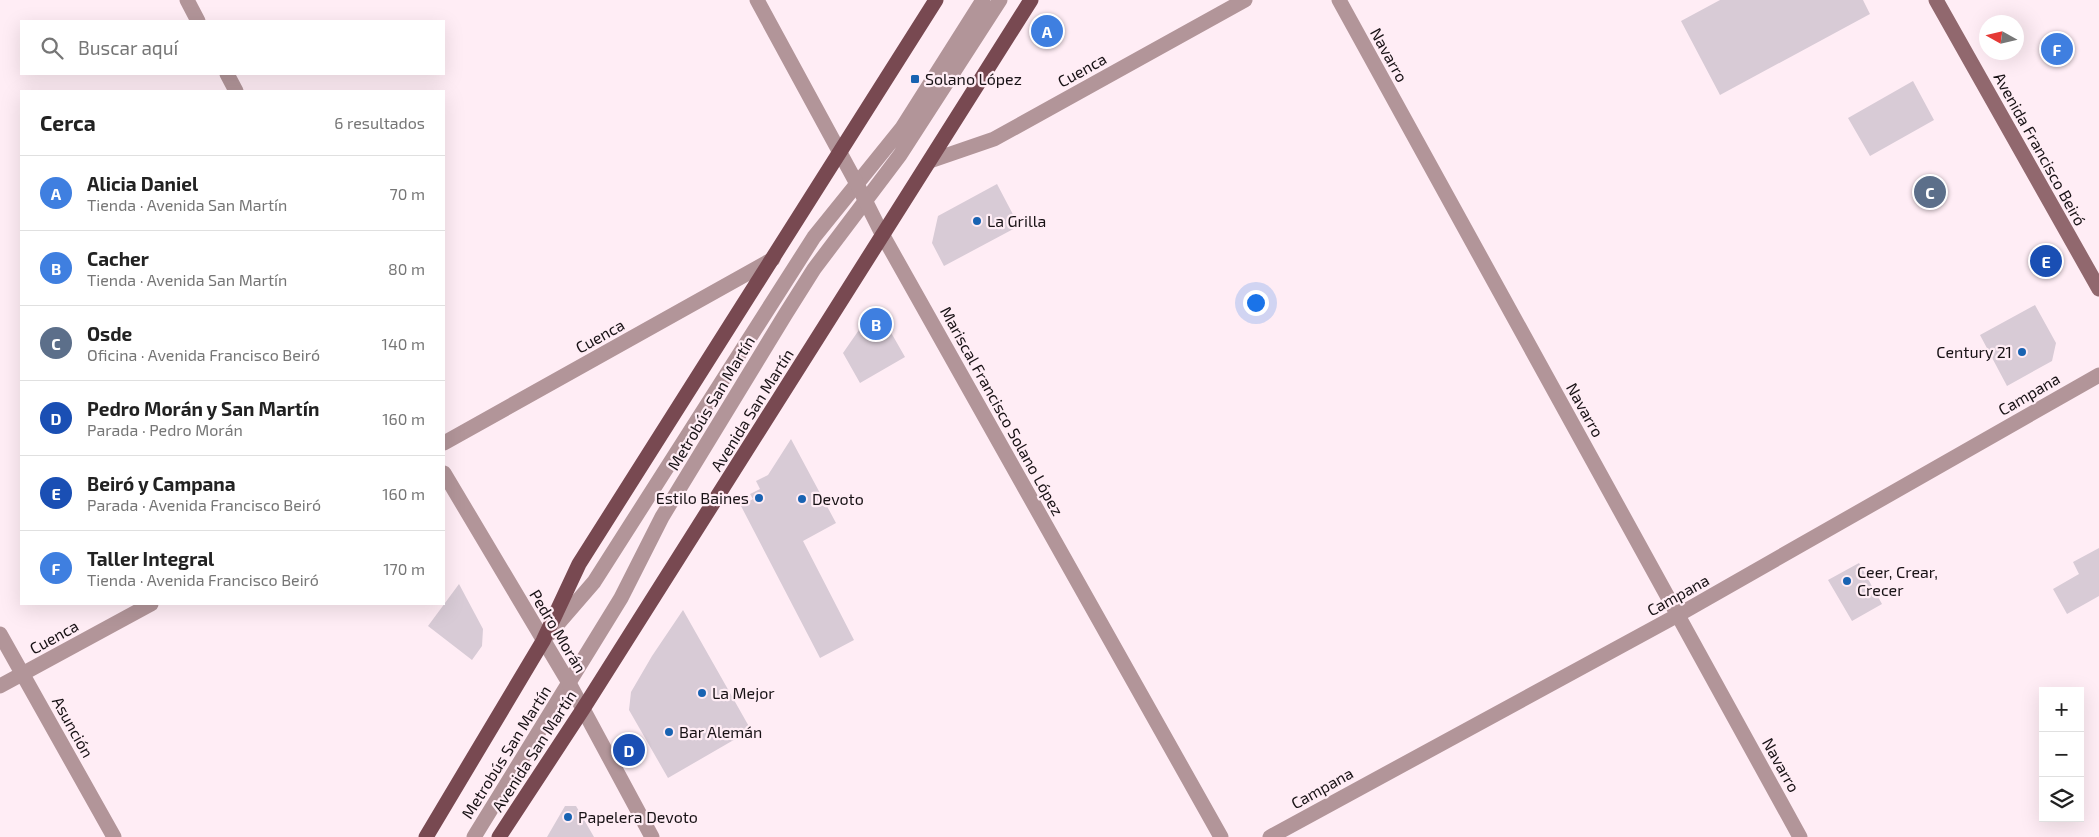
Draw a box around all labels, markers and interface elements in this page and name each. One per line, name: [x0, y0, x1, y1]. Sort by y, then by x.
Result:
pin: A: [1031, 12, 1063, 50]
north arrow: [1979, 15, 2024, 60]
search box: [20, 20, 445, 75]
street label: Navarro: [1367, 24, 1412, 85]
pin: F: [2041, 30, 2073, 68]
icon: search: [38, 34, 66, 62]
text: Buscar aquí: [78, 36, 178, 59]
street label: Cuenca: [1054, 48, 1109, 91]
place label: Solano López: [925, 69, 1022, 88]
street label: Avenida Francisco Beiró: [1990, 69, 2091, 229]
marker: Solano López: [909, 73, 921, 85]
text: Cerca: [40, 110, 96, 135]
text: 6 resultados: [334, 113, 425, 132]
text: Alicia Daniel: [87, 172, 198, 195]
pin: C: [1914, 173, 1946, 211]
text: A: [51, 184, 61, 203]
text: 70 m: [390, 184, 425, 203]
text: Tienda · Avenida San Martín: [87, 195, 287, 214]
place label: La Grilla: [987, 211, 1046, 230]
marker: La Grilla: [971, 215, 983, 227]
pin: E: [2030, 242, 2062, 280]
text: Cacher: [87, 247, 149, 270]
text: B: [51, 259, 61, 278]
text: 80 m: [388, 259, 425, 278]
text: Tienda · Avenida San Martín: [87, 270, 287, 289]
your location: [1243, 290, 1269, 316]
street label: Mariscal Francisco Solano López: [937, 303, 1068, 519]
pin: B: [860, 305, 892, 343]
street label: Cuenca: [572, 314, 627, 357]
text: Osde: [87, 322, 132, 345]
street label: Metrobús San Martín: [663, 332, 758, 473]
text: C: [51, 334, 61, 353]
text: 140 m: [382, 334, 425, 353]
place label: Century 21: [1936, 342, 2012, 361]
text: Oficina · Avenida Francisco Beiró: [87, 345, 320, 364]
street label: Avenida San Martín: [706, 345, 797, 474]
marker: Century 21: [2016, 346, 2028, 358]
street label: Campana: [1995, 368, 2063, 419]
street label: Navarro: [1563, 379, 1608, 440]
text: Pedro Morán y San Martín: [87, 397, 319, 420]
text: D: [51, 409, 61, 428]
text: 160 m: [382, 409, 425, 428]
text: Parada · Pedro Morán: [87, 420, 243, 439]
text: Beiró y Campana: [87, 472, 236, 495]
text: E: [51, 484, 61, 503]
text: 160 m: [382, 484, 425, 503]
place label: Estilo Baines: [656, 488, 749, 507]
place label: Devoto: [812, 489, 864, 508]
marker: Estilo Baines: [753, 492, 765, 504]
marker: Devoto: [796, 493, 808, 505]
text: Parada · Avenida Francisco Beiró: [87, 495, 321, 514]
text: Taller Integral: [87, 547, 214, 570]
text: F: [52, 559, 60, 578]
text: 170 m: [383, 559, 425, 578]
place label: Ceer, Crear, Crecer: [1857, 562, 1938, 599]
text: Tienda · Avenida Francisco Beiró: [87, 570, 319, 589]
street label: Campana: [1643, 570, 1712, 619]
marker: Ceer, Crear, Crecer: [1841, 575, 1853, 587]
street label: Pedro Morán: [526, 586, 591, 676]
street label: Cuenca: [26, 615, 81, 658]
street label: Metrobús San Martín: [457, 682, 554, 822]
place label: La Mejor: [712, 683, 775, 703]
street label: Avenida San Martín: [487, 687, 580, 815]
marker: La Mejor: [696, 687, 708, 699]
map controls: [2039, 687, 2084, 822]
button: +: [2039, 687, 2084, 732]
street label: Asunción: [49, 693, 98, 761]
place label: Bar Alemán: [679, 722, 762, 741]
marker: Bar Alemán: [663, 726, 675, 738]
pin: D: [613, 731, 645, 769]
button: −: [2039, 732, 2084, 777]
street label: Navarro: [1759, 734, 1804, 795]
street label: Campana: [1287, 763, 1356, 812]
button: layers: [2039, 777, 2084, 822]
place label: Papelera Devoto: [578, 807, 698, 826]
marker: Papelera Devoto: [562, 811, 574, 823]

